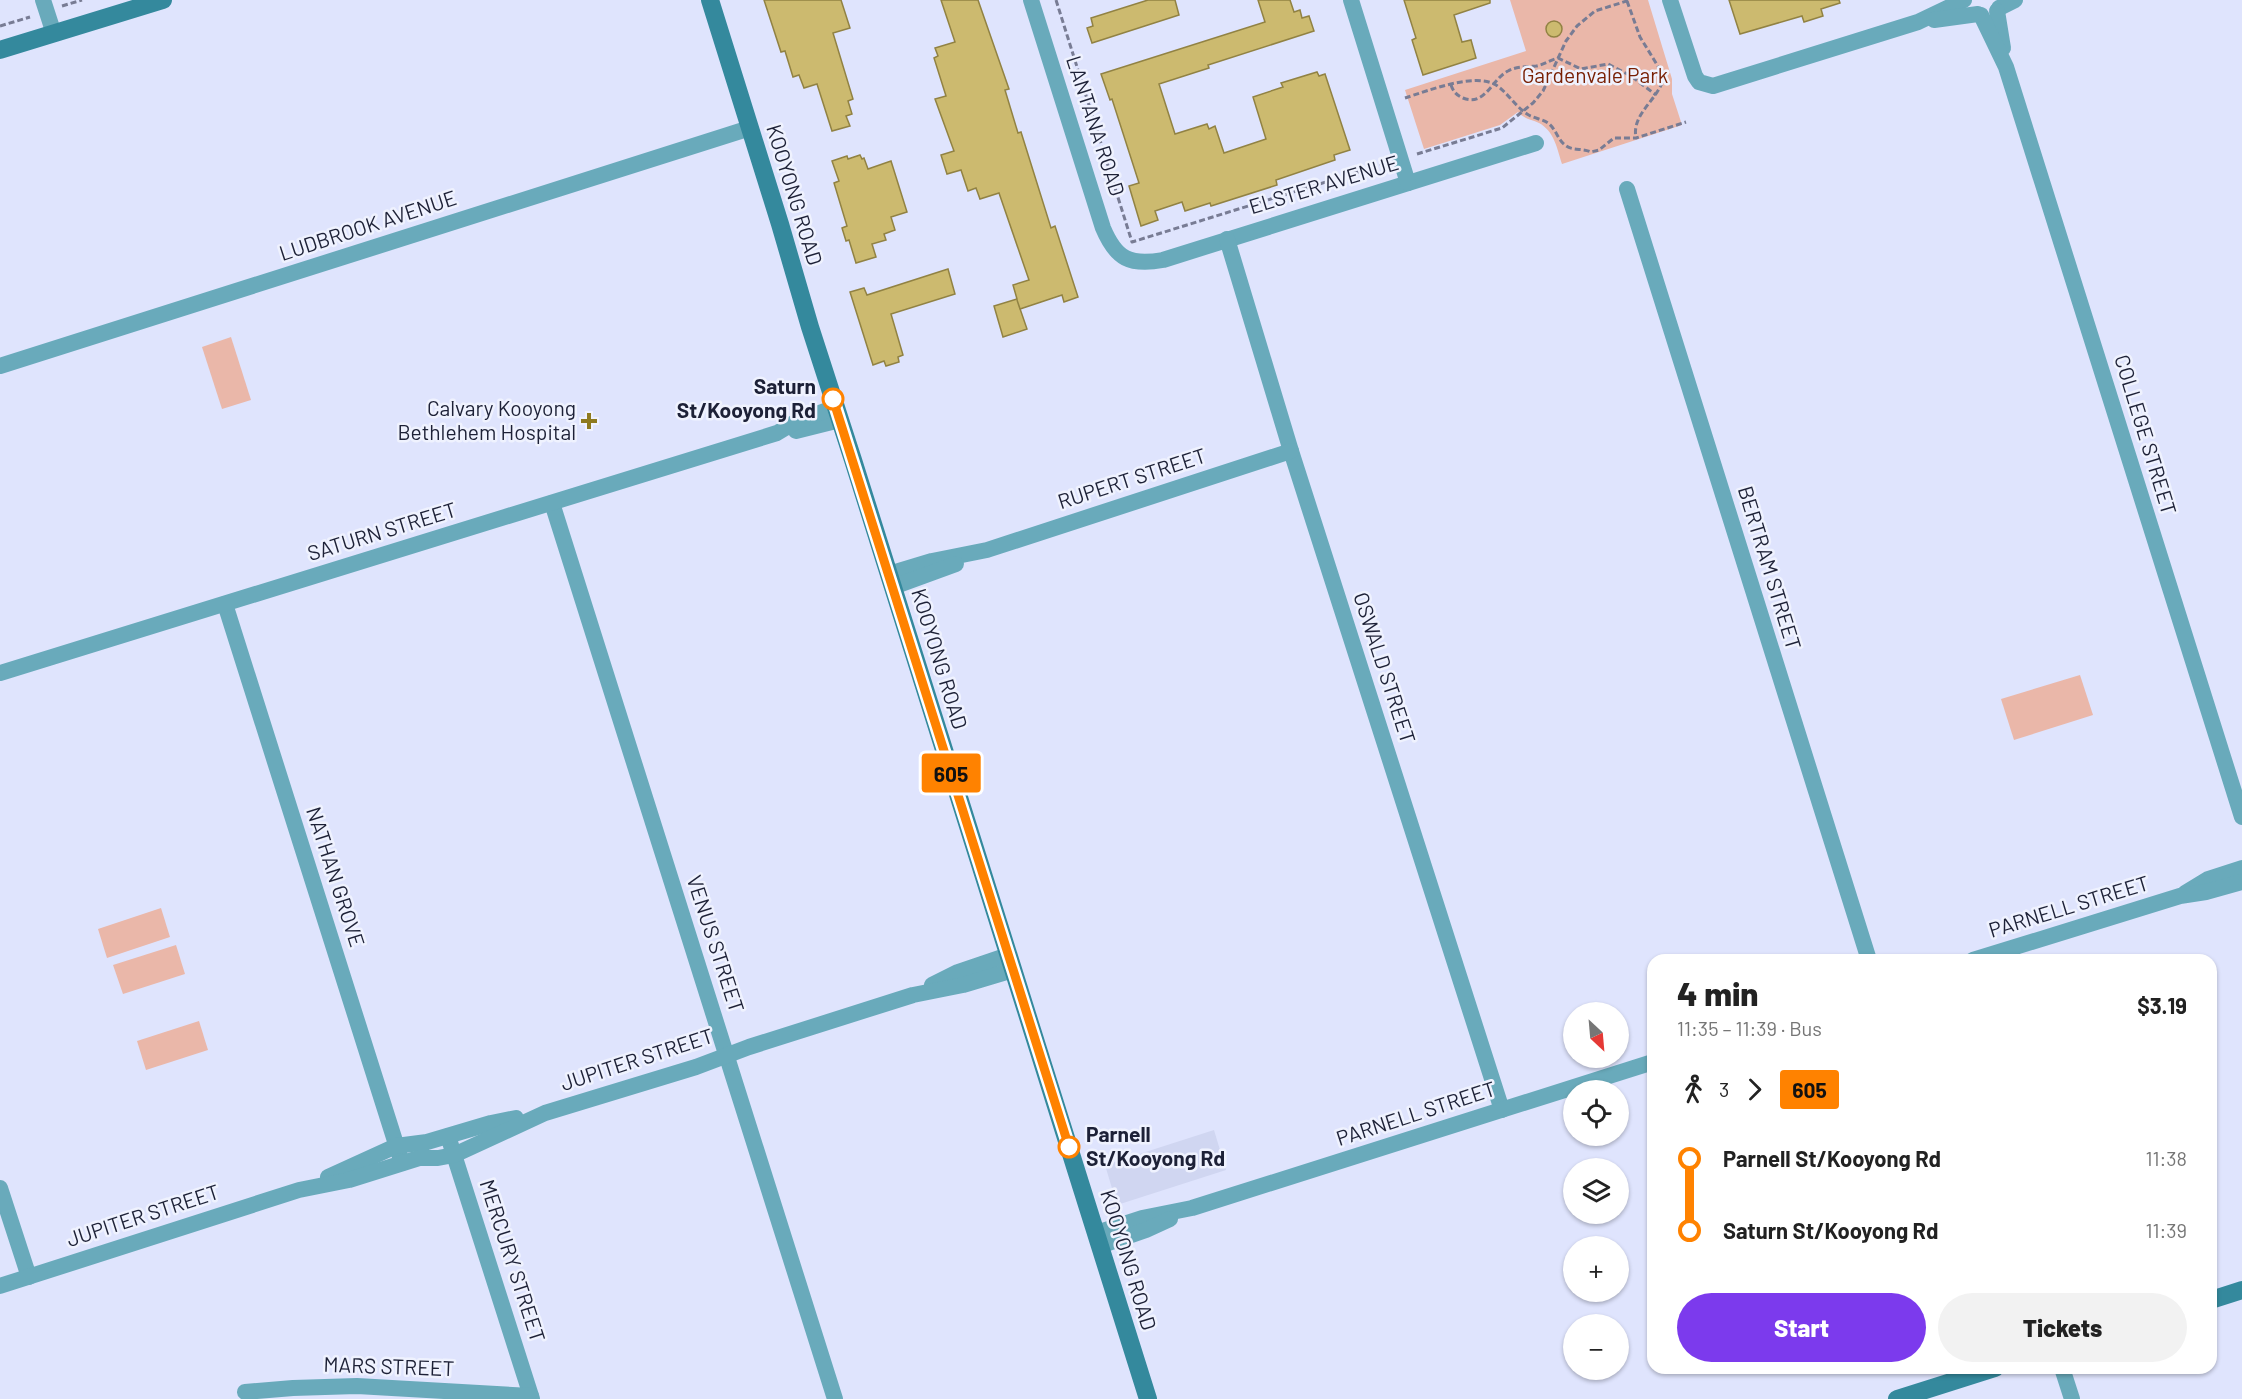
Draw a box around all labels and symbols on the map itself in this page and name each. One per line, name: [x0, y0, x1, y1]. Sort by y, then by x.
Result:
street label: LANTANA ROAD: [1062, 52, 1131, 199]
park label: Gardenvale Park: [1522, 62, 1668, 87]
street label: KOOYONG ROAD: [762, 121, 829, 268]
street label: ELSTER AVENUE: [1246, 149, 1401, 218]
street label: LUDBROOK AVENUE: [276, 184, 459, 265]
street label: COLLEGE STREET: [2110, 351, 2183, 518]
place label: Saturn St/Kooyong Rd: [677, 373, 816, 422]
marker: Saturn St/Kooyong Rd: [822, 388, 844, 410]
place label: Calvary Kooyong Bethlehem Hospital: [397, 395, 576, 444]
marker: Calvary Kooyong Bethlehem Hospital: [580, 412, 598, 430]
street label: RUPERT STREET: [1054, 442, 1209, 513]
street label: BERTRAM STREET: [1734, 483, 1807, 653]
street label: SATURN STREET: [304, 496, 459, 565]
street label: KOOYONG ROAD: [907, 585, 974, 732]
street label: OSWALD STREET: [1349, 589, 1422, 746]
line badge: 605: [916, 754, 986, 792]
street label: NATHAN GROVE: [302, 803, 371, 950]
street label: PARNELL STREET: [1985, 869, 2152, 942]
street label: VENUS STREET: [682, 872, 750, 1015]
north arrow: [1563, 1002, 1629, 1068]
street label: JUPITER STREET: [557, 1022, 716, 1095]
street label: PARNELL STREET: [1333, 1075, 1498, 1150]
place label: Parnell St/Kooyong Rd: [1086, 1121, 1225, 1170]
marker: Parnell St/Kooyong Rd: [1058, 1136, 1080, 1158]
street label: MERCURY STREET: [475, 1176, 552, 1345]
street label: JUPITER STREET: [63, 1178, 222, 1251]
street label: KOOYONG ROAD: [1096, 1186, 1163, 1333]
street label: MARS STREET: [323, 1351, 455, 1380]

